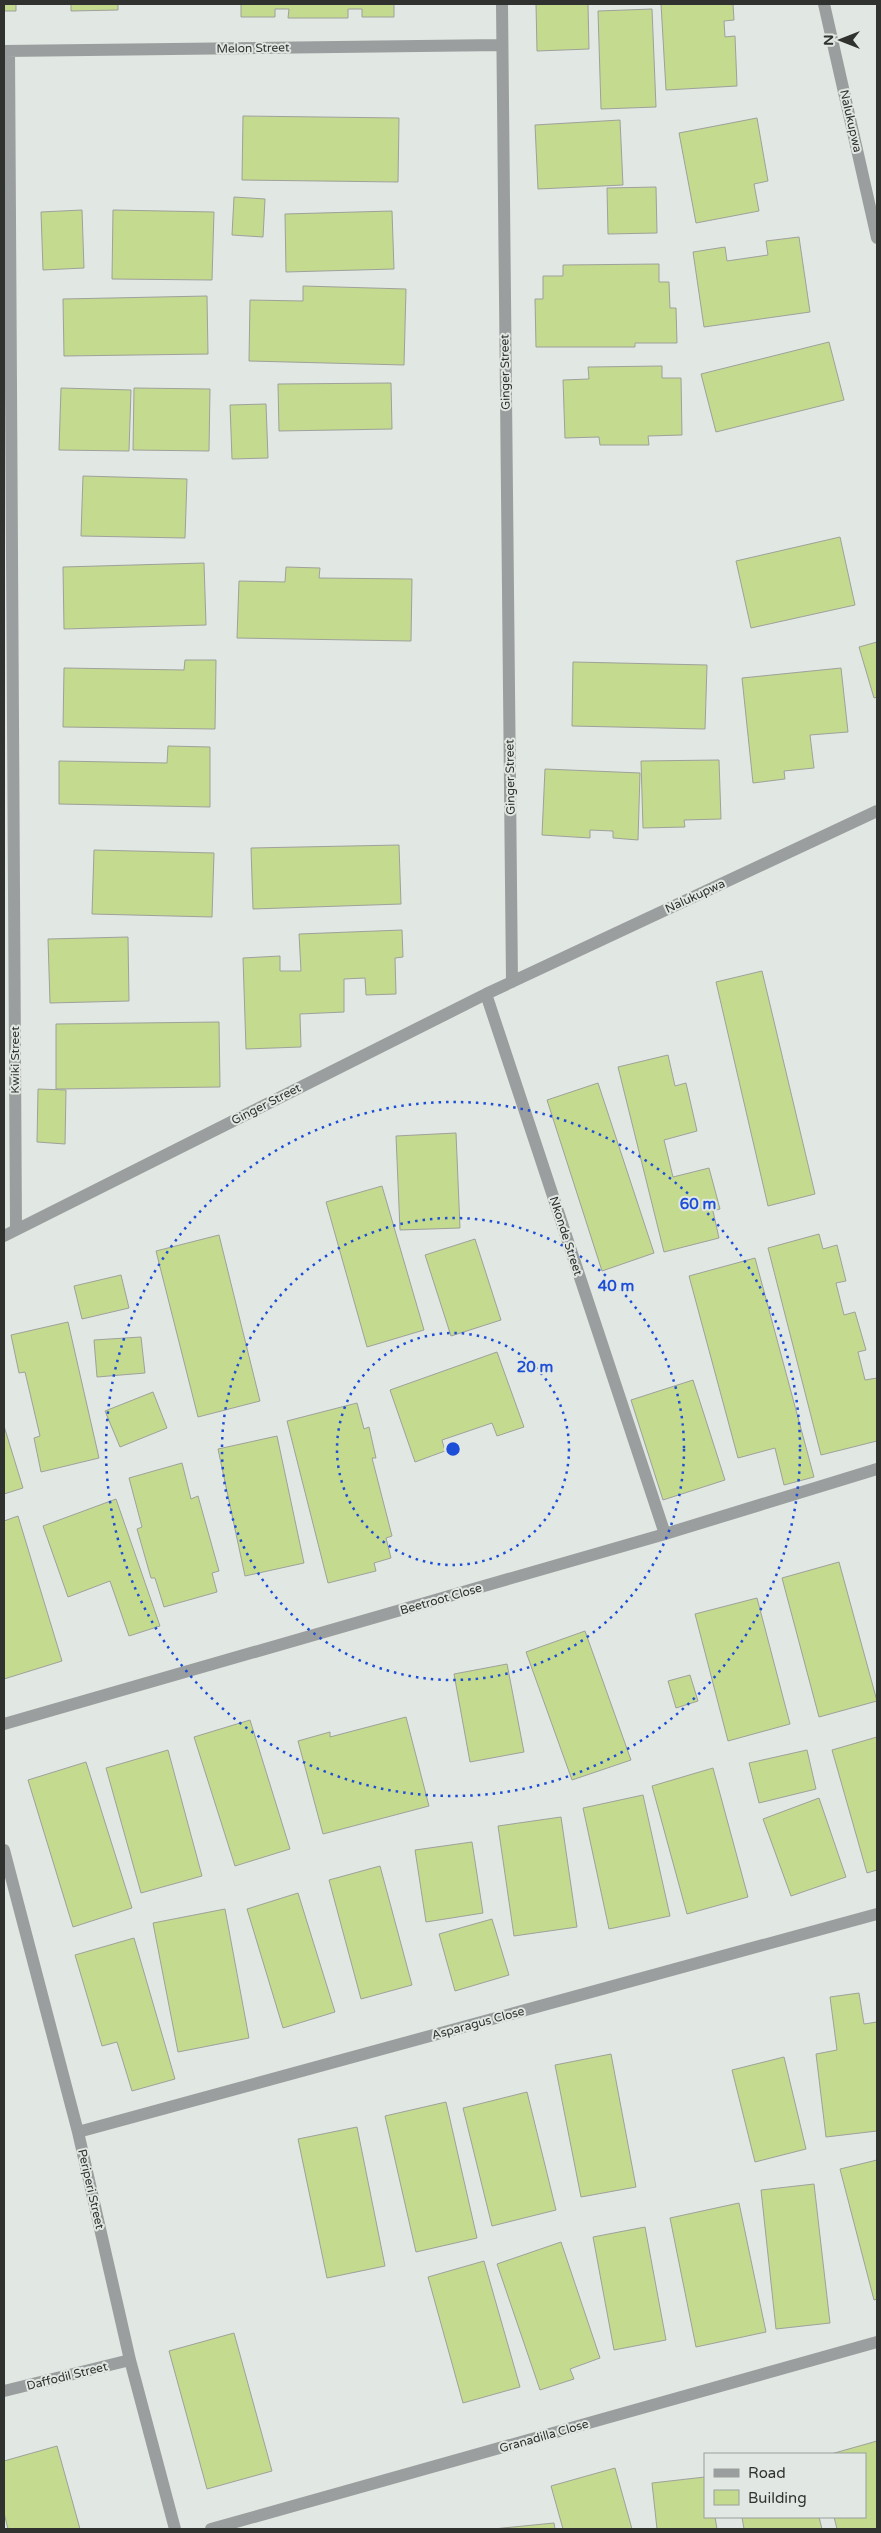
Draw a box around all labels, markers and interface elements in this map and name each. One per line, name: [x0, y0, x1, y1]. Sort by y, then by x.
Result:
north arrow: [816, 15, 866, 65]
text: N: [820, 34, 837, 46]
street label: Melon Street: [216, 40, 290, 56]
street label: Nalukupwa: [837, 88, 865, 154]
street label: Ginger Street: [497, 334, 513, 410]
street label: Ginger Street: [502, 739, 518, 815]
street label: Nalukupwa: [663, 876, 727, 916]
street label: Kwiki Street: [8, 1026, 22, 1094]
street label: Ginger Street: [229, 1080, 303, 1127]
street label: Nkonde Street: [547, 1195, 586, 1278]
text: 60 m: [680, 1195, 716, 1213]
text: 40 m: [598, 1277, 634, 1295]
text: 20 m: [517, 1358, 553, 1376]
centre of rings: [444, 1440, 462, 1458]
street label: Beetroot Close: [399, 1581, 484, 1617]
street label: Asparagus Close: [430, 2004, 526, 2042]
street label: Periperi Street: [75, 2148, 107, 2231]
street label: Daffodil Street: [25, 2359, 109, 2393]
street label: Granadilla Close: [498, 2417, 590, 2455]
legend: [704, 2453, 866, 2518]
text: Road: [748, 2464, 786, 2482]
text: Building: [748, 2489, 807, 2507]

